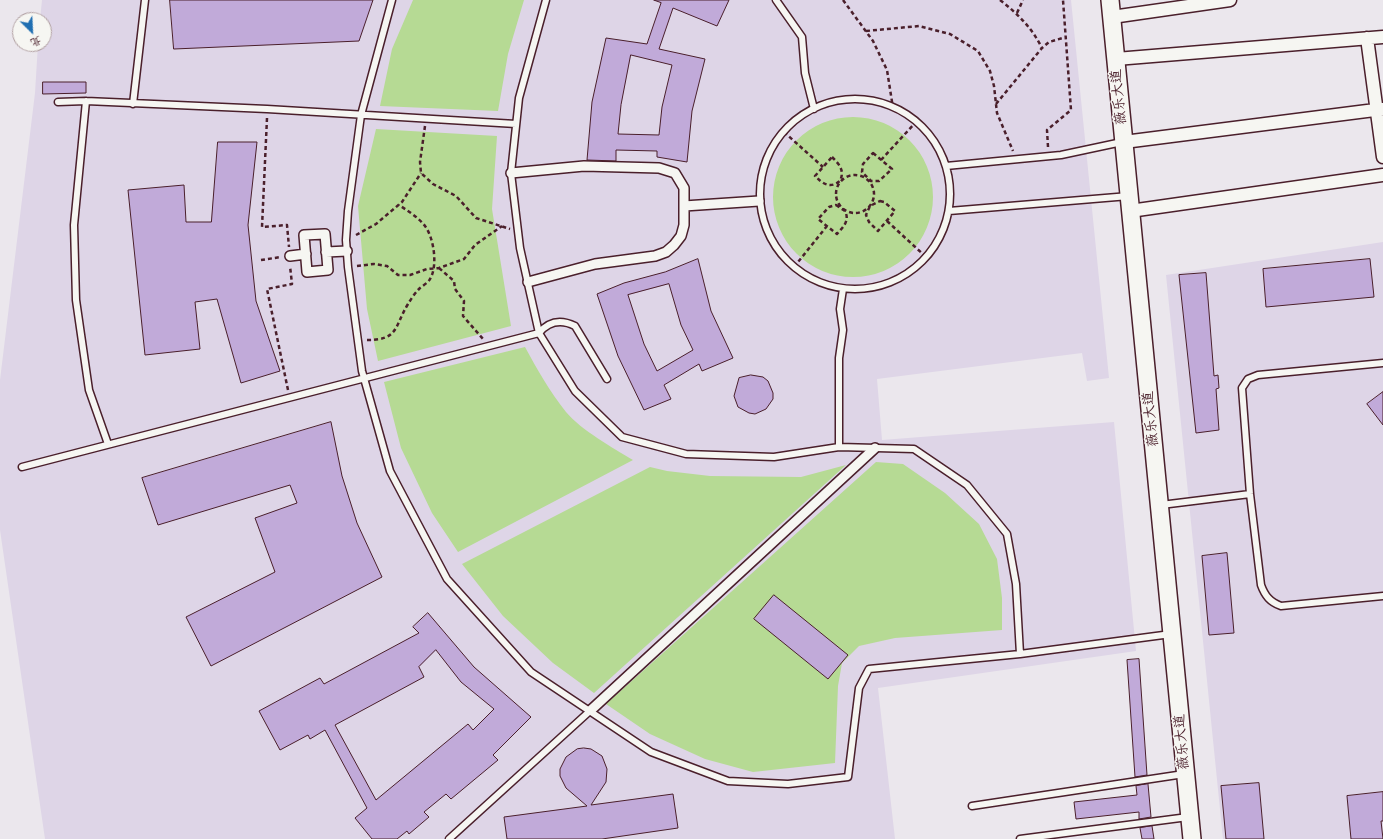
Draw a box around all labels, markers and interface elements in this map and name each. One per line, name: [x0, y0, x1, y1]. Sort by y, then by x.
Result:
north arrow: [12, 12, 52, 52]
text: 北: [29, 33, 44, 51]
street label: 薇乐大道: [1108, 68, 1130, 126]
street label: 薇乐大道: [1140, 390, 1162, 448]
street label: 薇乐大道: [1171, 713, 1193, 771]

